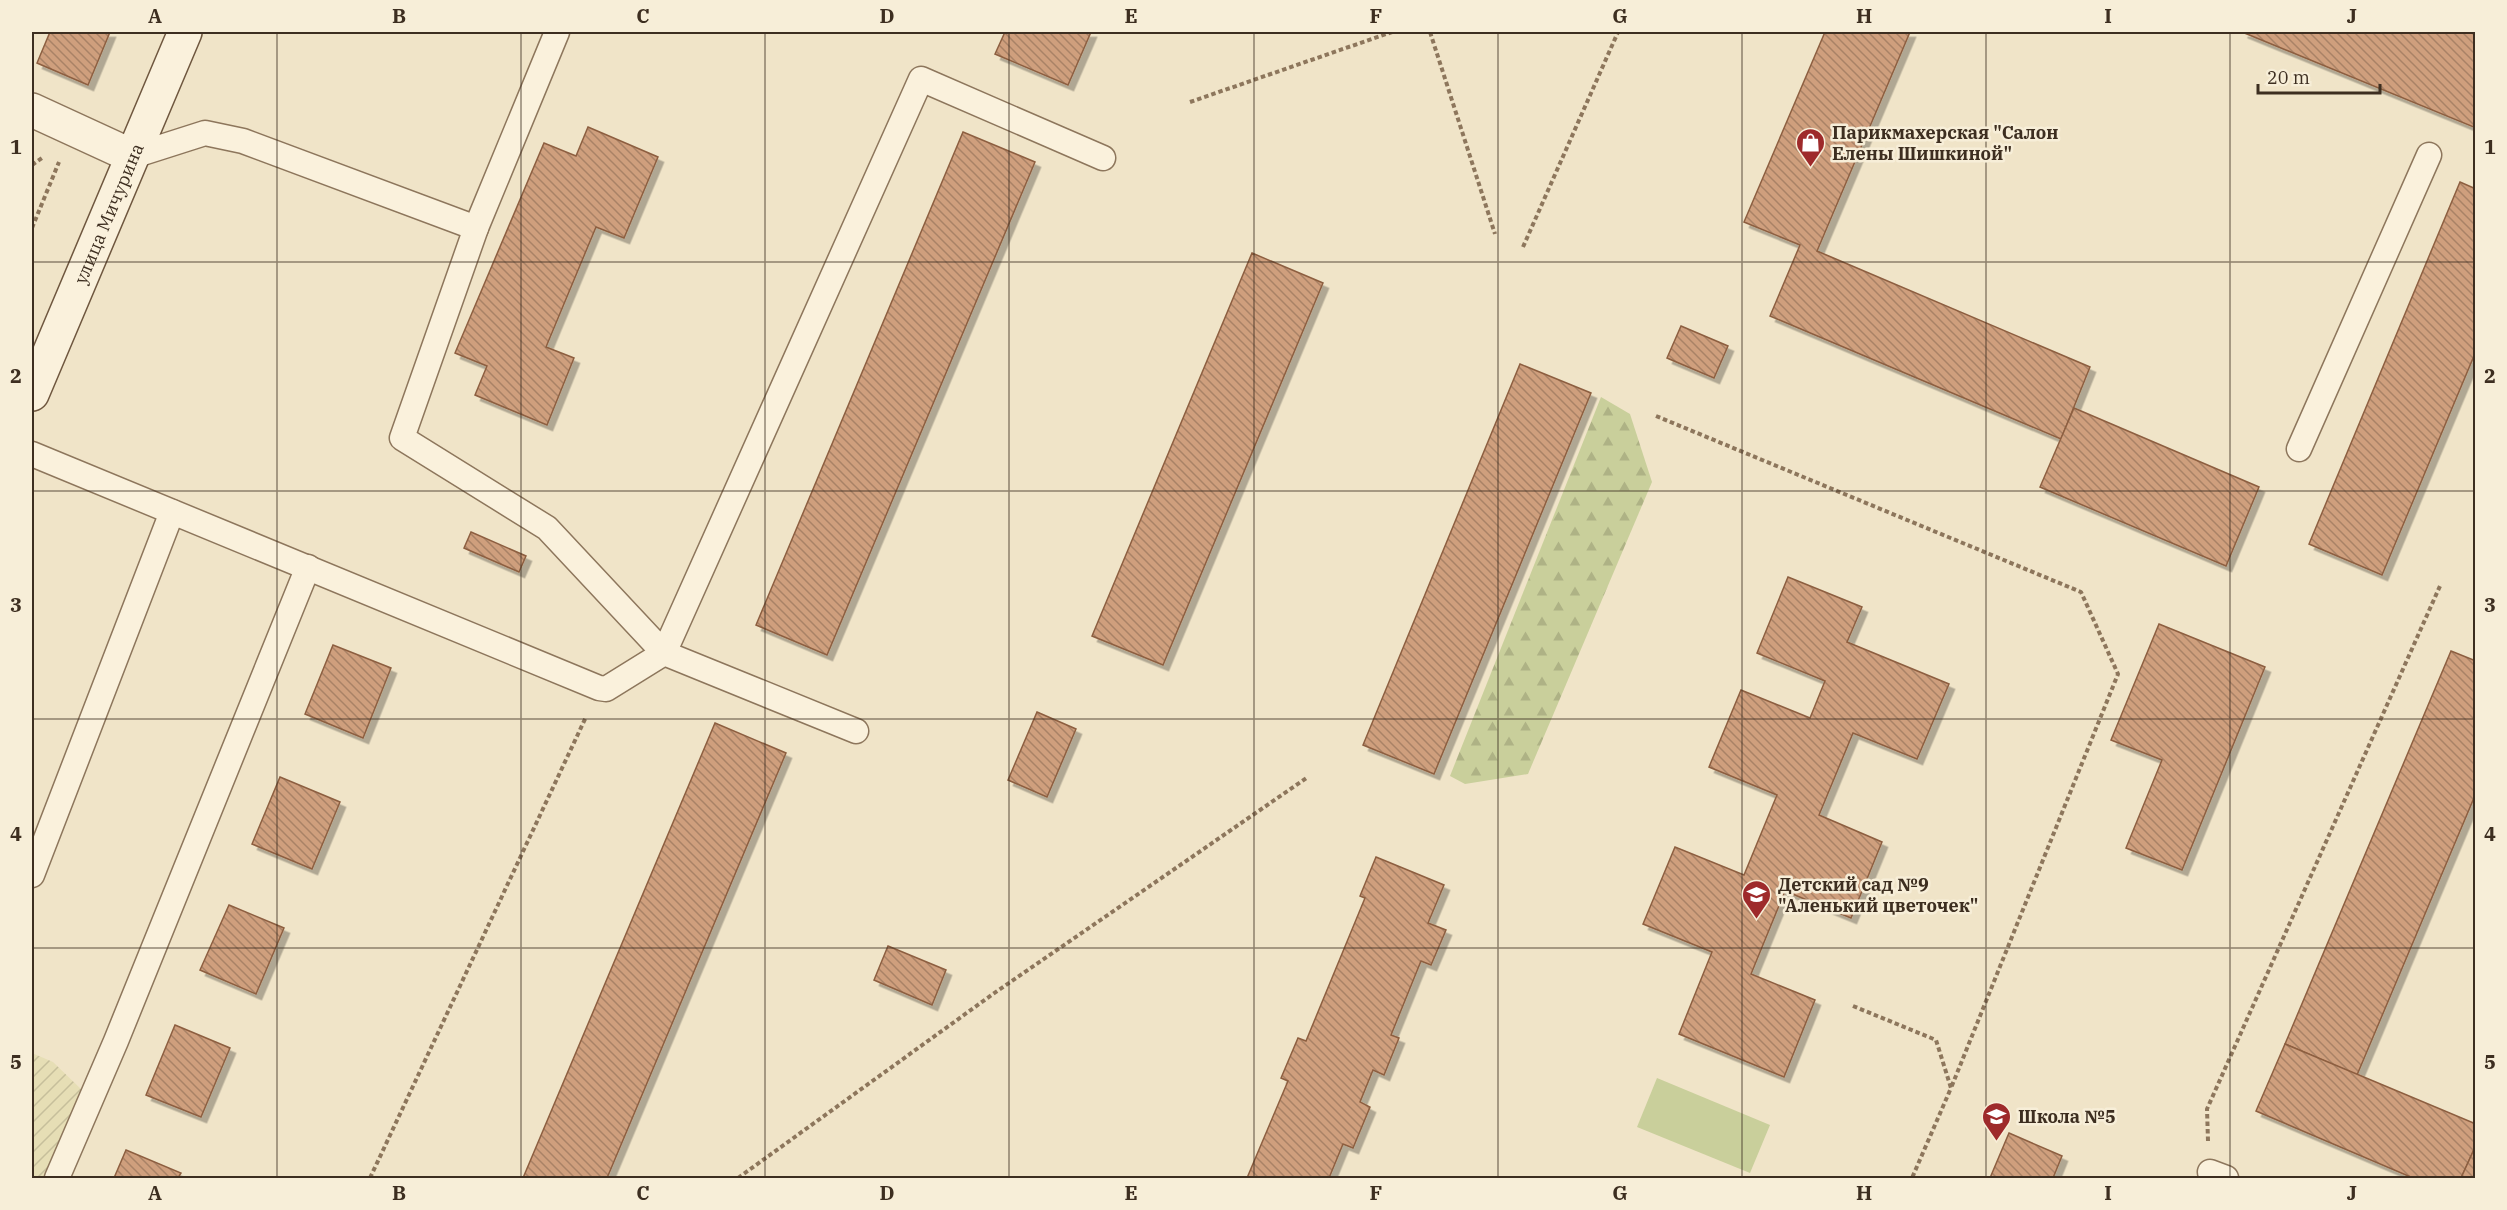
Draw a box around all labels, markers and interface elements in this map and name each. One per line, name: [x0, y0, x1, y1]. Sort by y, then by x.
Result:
text: A: [148, 2, 162, 29]
text: B: [392, 2, 406, 29]
text: C: [636, 2, 650, 29]
text: D: [879, 2, 895, 29]
text: E: [1124, 2, 1138, 29]
text: F: [1370, 2, 1382, 29]
text: G: [1612, 2, 1628, 29]
text: H: [1856, 2, 1872, 29]
text: I: [2104, 2, 2112, 29]
text: J: [2347, 2, 2357, 29]
scale bar: [2258, 57, 2380, 95]
text: 20 m: [2267, 66, 2310, 89]
place label: Парикмахерская "Салон Елены Шишкиной": [1832, 121, 2059, 165]
shop icon: Парикмахерская "Салон Елены Шишкиной": [1795, 126, 1827, 168]
text: 1: [10, 133, 22, 160]
text: 1: [2484, 133, 2496, 160]
street label: улица Мичурина: [68, 139, 148, 287]
text: 2: [10, 362, 22, 389]
text: 2: [2484, 362, 2496, 389]
text: 3: [10, 591, 22, 618]
text: 3: [2484, 591, 2496, 618]
text: 4: [10, 820, 22, 847]
text: 4: [2484, 820, 2496, 847]
place label: Детский сад №9 "Аленький цветочек": [1778, 873, 1978, 917]
school or university icon: Детский сад №9 "Аленький цветочек": [1741, 878, 1773, 920]
text: 5: [10, 1048, 22, 1075]
text: 5: [2484, 1048, 2496, 1075]
school or university icon: Школа №5: [1981, 1100, 2013, 1142]
place label: Школа №5: [2018, 1105, 2116, 1128]
text: A: [148, 1179, 162, 1206]
text: B: [392, 1179, 406, 1206]
text: C: [636, 1179, 650, 1206]
text: D: [879, 1179, 895, 1206]
text: E: [1124, 1179, 1138, 1206]
text: F: [1370, 1179, 1382, 1206]
text: G: [1612, 1179, 1628, 1206]
text: H: [1856, 1179, 1872, 1206]
text: I: [2104, 1179, 2112, 1206]
text: J: [2347, 1179, 2357, 1206]

